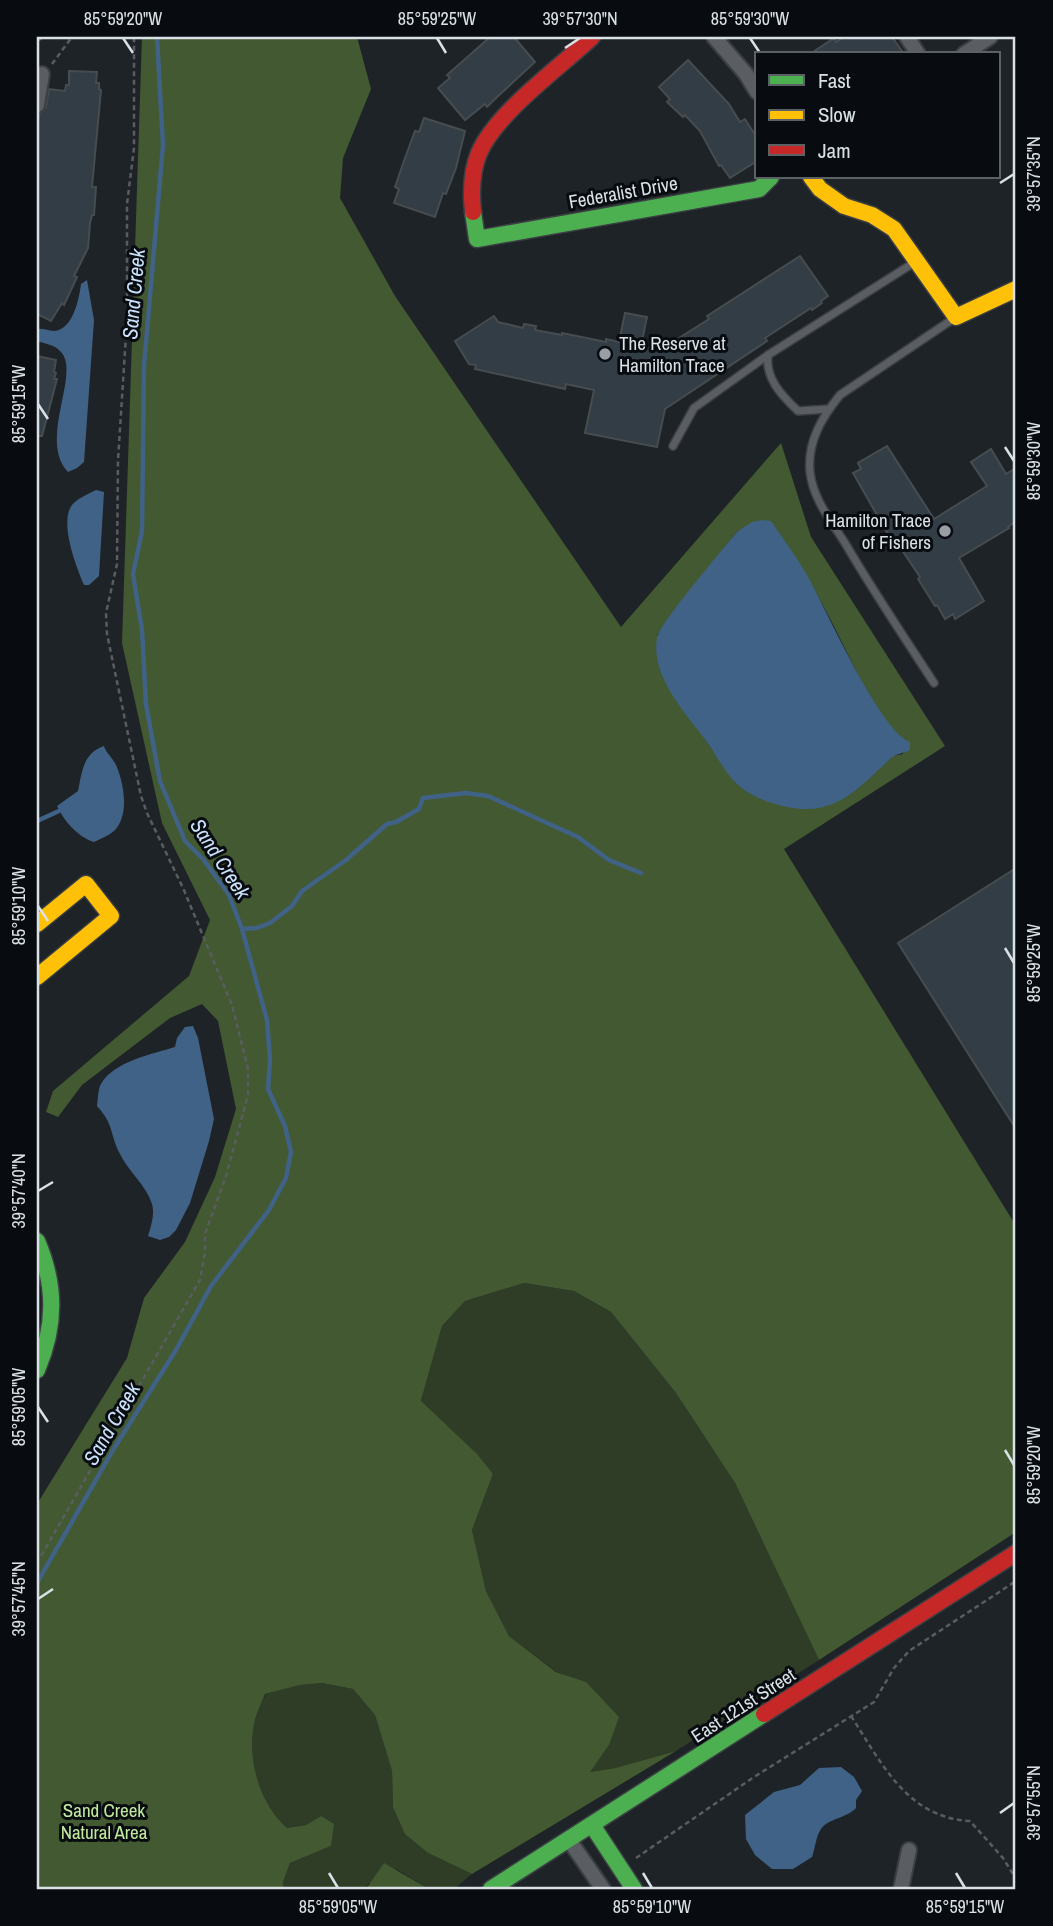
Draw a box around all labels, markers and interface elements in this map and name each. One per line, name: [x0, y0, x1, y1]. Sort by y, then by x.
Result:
text: 85°59'20"W: [84, 6, 162, 31]
text: 85°59'25"W: [398, 6, 476, 31]
text: 39°57'30"N: [542, 6, 618, 31]
text: 85°59'30"W: [711, 6, 789, 31]
legend: [755, 52, 1000, 178]
text: Fast: [818, 66, 851, 95]
text: Slow: [818, 100, 856, 129]
text: Jam: [818, 136, 851, 165]
text: 39°57'35"N: [1021, 136, 1046, 212]
street label: Federalist Drive: [567, 170, 679, 214]
water label: Sand Creek: [115, 246, 152, 341]
place label: The Reserve at Hamilton Trace: [619, 330, 726, 378]
marker: The Reserve at Hamilton Trace: [597, 346, 613, 362]
text: 85°59'15"W: [6, 365, 31, 443]
text: 85°59'30"W: [1021, 422, 1046, 500]
place label: Hamilton Trace of Fishers: [825, 507, 931, 555]
marker: Hamilton Trace of Fishers: [937, 523, 953, 539]
water label: Sand Creek: [183, 813, 258, 906]
text: 85°59'10"W: [6, 867, 31, 945]
text: 85°59'25"W: [1021, 924, 1046, 1002]
text: 39°57'40"N: [6, 1153, 31, 1229]
text: 85°59'05"W: [6, 1368, 31, 1446]
water label: Sand Creek: [76, 1376, 148, 1470]
text: 85°59'20"W: [1021, 1426, 1046, 1504]
text: 39°57'45"N: [6, 1561, 31, 1637]
street label: East 121st Street: [686, 1661, 801, 1748]
text: 39°57'55"N: [1021, 1765, 1046, 1841]
park label: Sand Creek Natural Area: [61, 1797, 148, 1845]
text: 85°59'05"W: [299, 1894, 377, 1919]
text: 85°59'10"W: [613, 1894, 691, 1919]
text: 85°59'15"W: [926, 1894, 1004, 1919]

